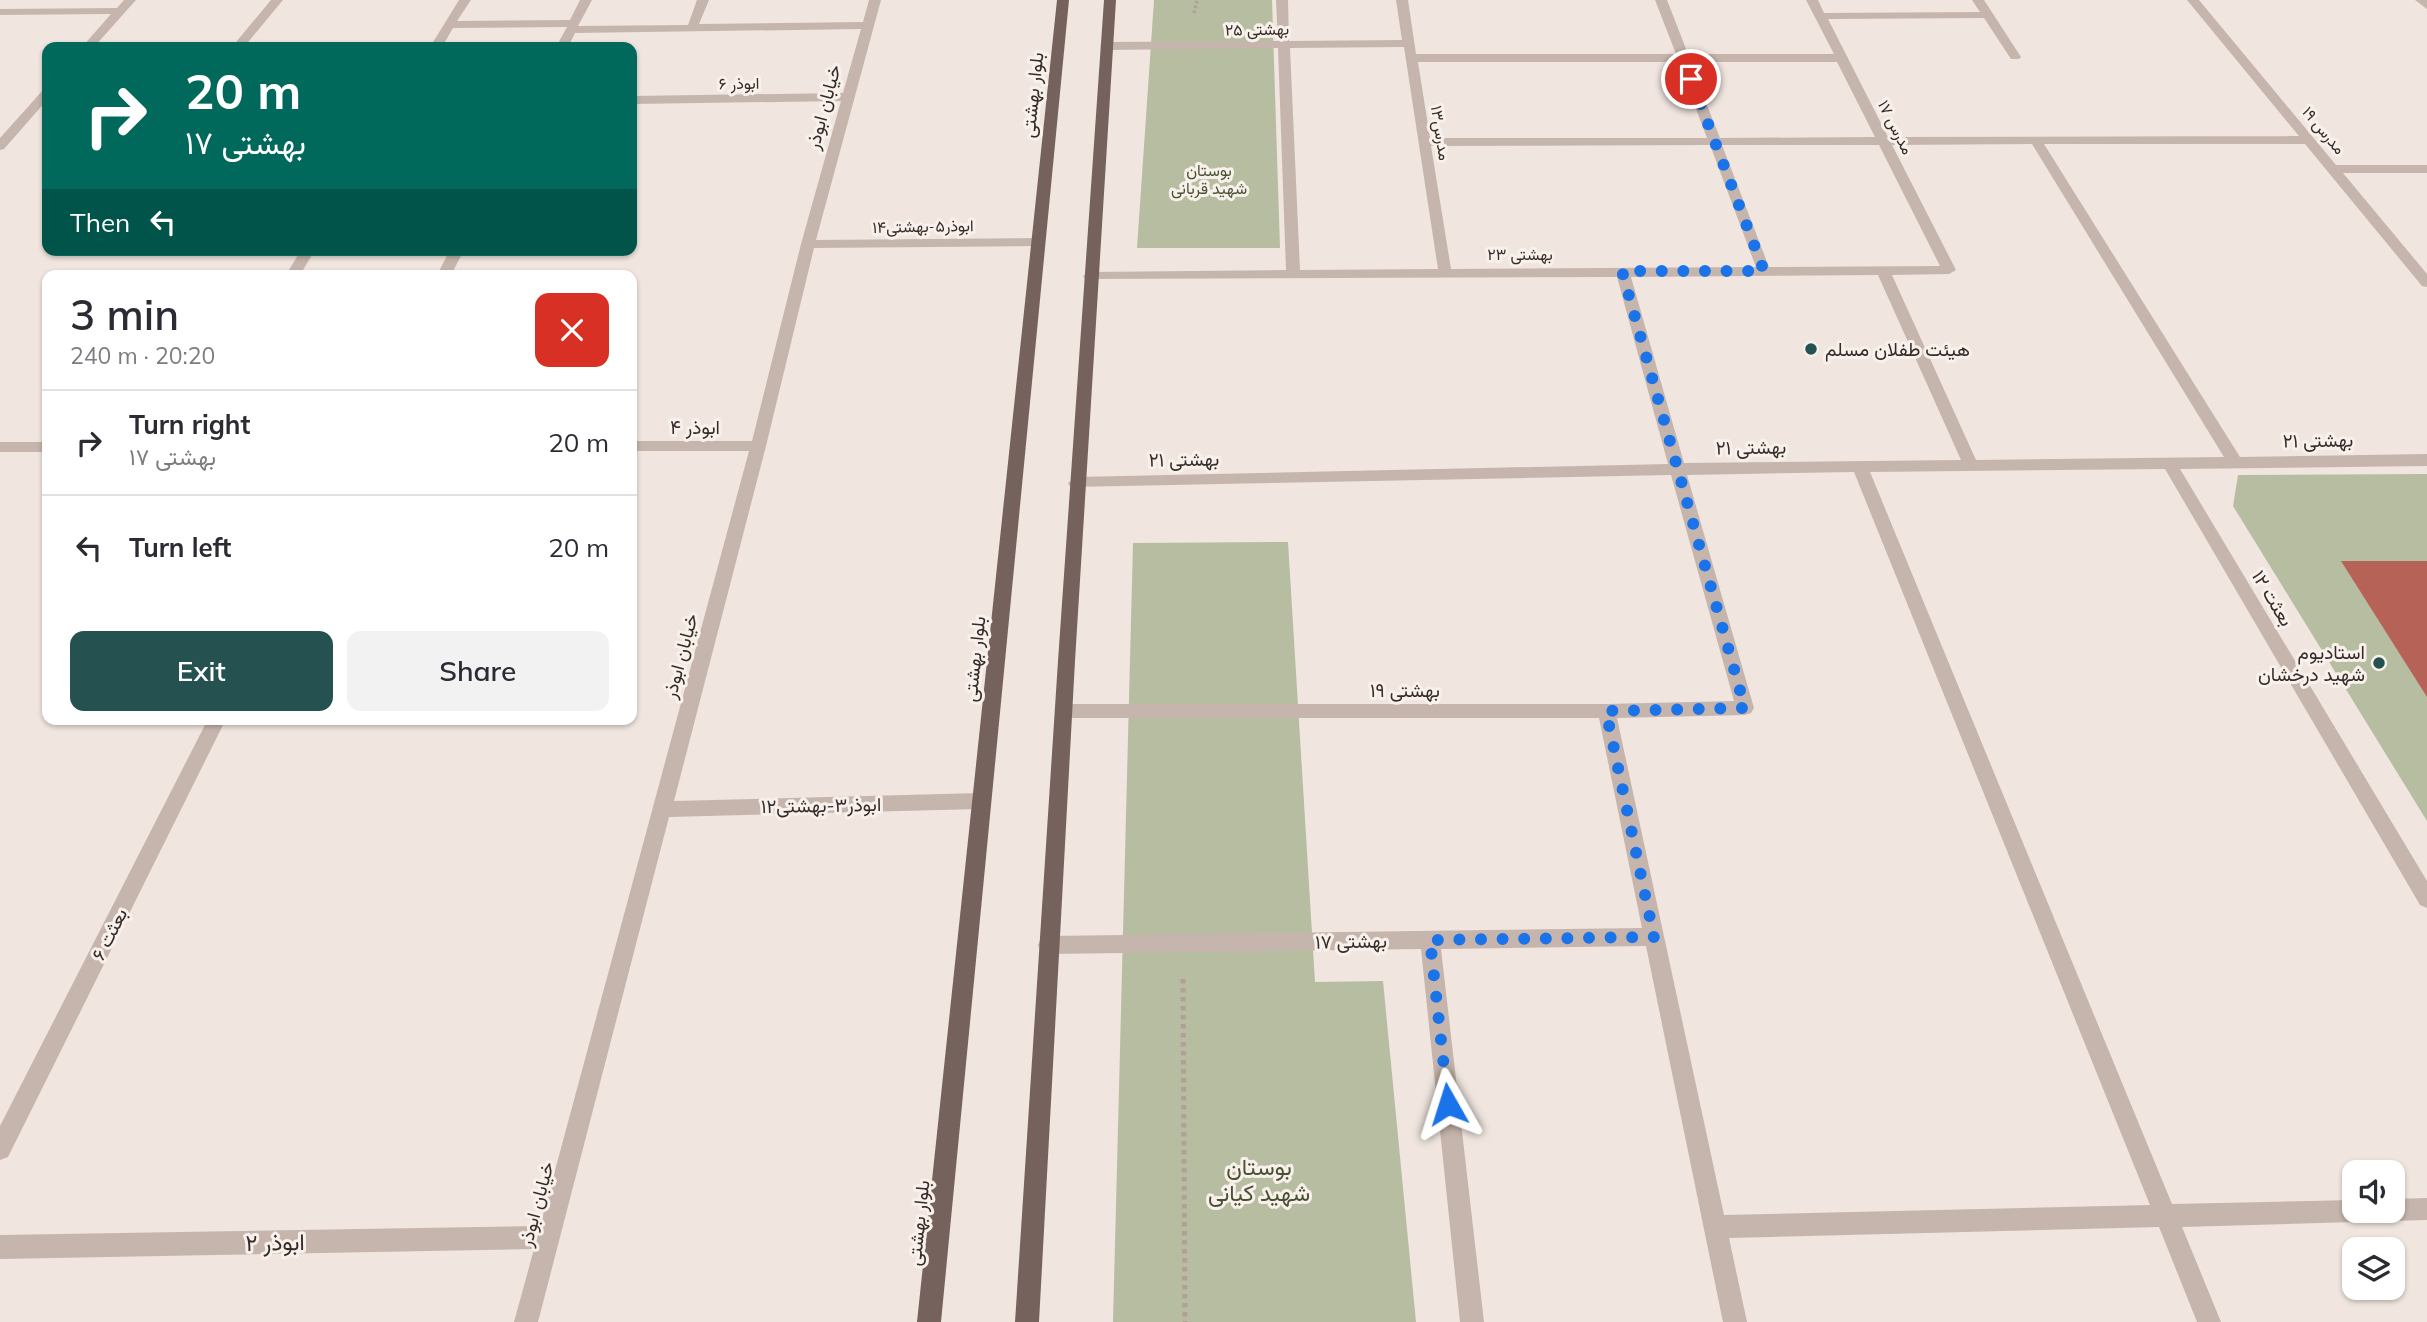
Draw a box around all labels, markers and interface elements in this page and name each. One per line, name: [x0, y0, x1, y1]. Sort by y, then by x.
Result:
street label: بهشتی ۲۵: [1225, 18, 1289, 41]
pin: [1661, 49, 1721, 109]
street label: بلوار بهشتی: [1016, 51, 1048, 139]
text: 20 m: [185, 60, 301, 121]
icon: arrive: [1672, 60, 1710, 98]
street label: خیابان ابوذر: [800, 62, 846, 153]
icon: right: [70, 70, 161, 161]
street label: ابوذر ۶: [719, 73, 760, 94]
street label: مدرس ۱۷: [1873, 96, 1918, 158]
street label: مدرس ۱۹: [2297, 102, 2350, 159]
street label: مدرس۱۳: [1426, 104, 1455, 162]
text: بهشتی ۱۷: [185, 122, 306, 162]
park label: بوستان شهید قربانی: [1171, 160, 1247, 199]
icon: left: [144, 203, 182, 241]
text: Then: [70, 206, 130, 239]
street label: ابوذر۵-بهشتی۱۴: [872, 215, 974, 238]
street label: بهشتی ۲۳: [1487, 244, 1553, 265]
text: 3 min: [70, 288, 179, 341]
button: close: [535, 293, 609, 367]
place label: هيئت طفلان مسلم: [1825, 337, 1970, 362]
text: 240 m · 20:20: [70, 341, 215, 370]
marker: هيئت طفلان مسلم: [1803, 341, 1819, 357]
text: Turn right: [129, 408, 250, 441]
street label: ابوذر ۴: [670, 415, 720, 439]
icon: right: [70, 424, 108, 462]
text: 20 m: [548, 426, 609, 459]
street label: بهشتی ۲۱: [2282, 427, 2354, 453]
street label: بهشتی ۲۱: [1715, 434, 1787, 460]
text: بهشتی ۱۷: [129, 442, 216, 471]
street label: بهشتی ۲۱: [1148, 446, 1220, 472]
icon: left: [70, 529, 108, 567]
text: Turn left: [129, 531, 231, 564]
text: 20 m: [548, 531, 609, 564]
street label: بعثت ۱۲: [2247, 566, 2299, 630]
street label: خیابان ابوذر: [657, 611, 703, 702]
street label: بلوار بهشتی: [958, 615, 990, 703]
button: Exit: [70, 631, 333, 711]
button: Share: [347, 631, 609, 711]
place label: استادیوم شهید درخشان: [2258, 640, 2365, 686]
marker: استادیوم شهید درخشان: [2371, 655, 2387, 671]
street label: بهشتی ۱۹: [1370, 678, 1440, 702]
street label: ابوذر۳-بهشتی۱۲: [761, 792, 881, 818]
street label: بعثت ۶: [86, 904, 132, 964]
street label: بهشتی ۱۷: [1315, 928, 1387, 954]
position arrow: [1411, 1067, 1485, 1141]
park label: بوستان شهید کیانی: [1208, 1152, 1310, 1208]
street label: خیابان ابوذر: [513, 1159, 559, 1250]
map controls: [2342, 1160, 2405, 1300]
button: sound: [2342, 1160, 2405, 1223]
street label: بلوار بهشتی: [902, 1179, 934, 1267]
street label: ابوذر ۲: [245, 1227, 305, 1258]
button: layers: [2342, 1237, 2405, 1300]

